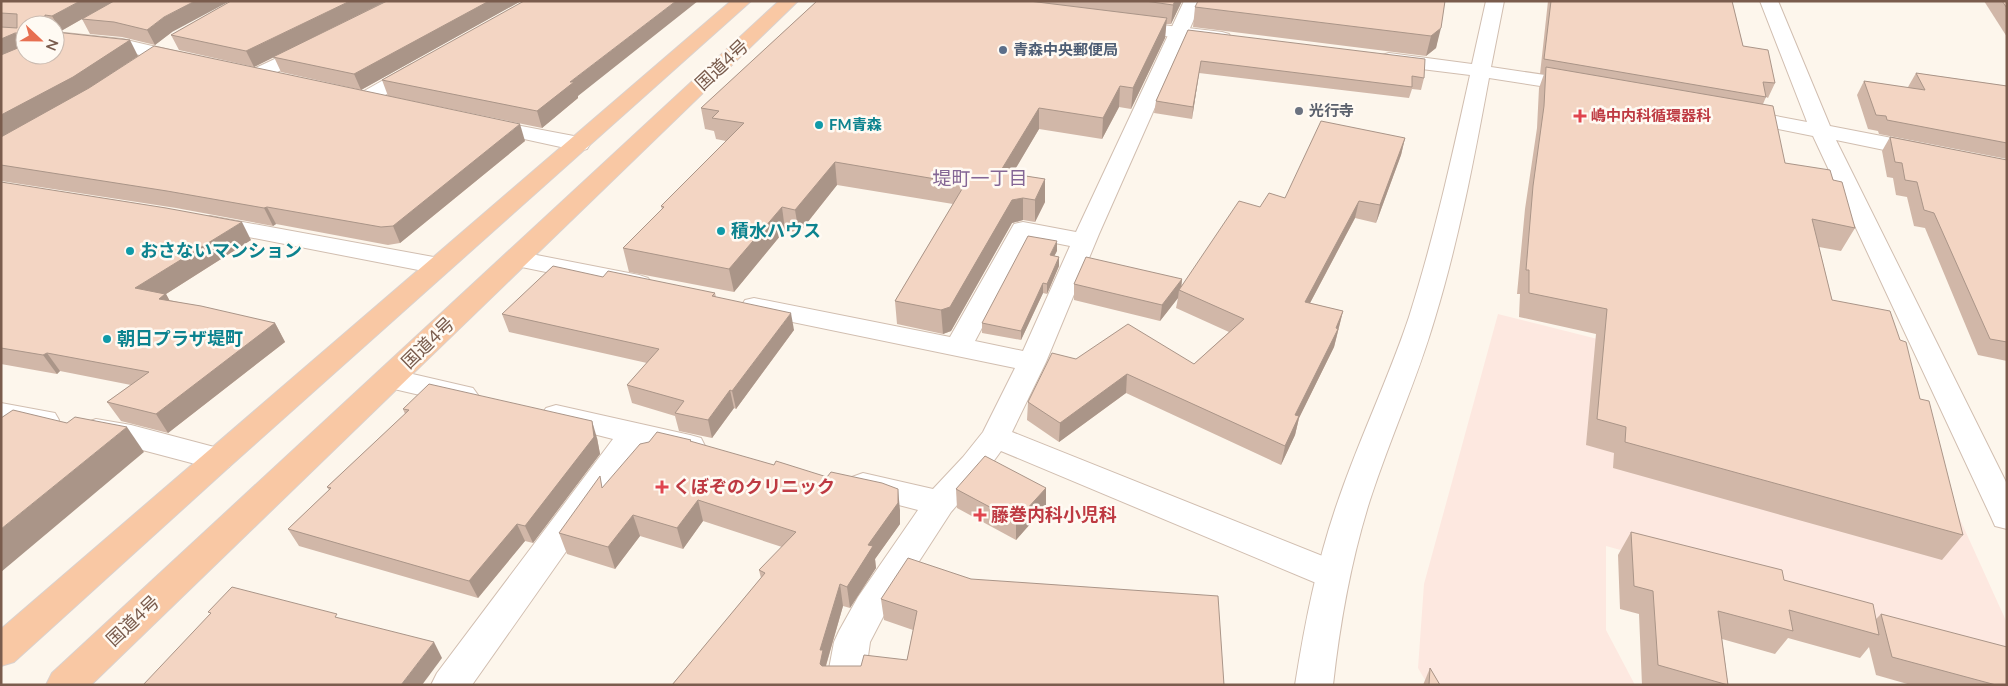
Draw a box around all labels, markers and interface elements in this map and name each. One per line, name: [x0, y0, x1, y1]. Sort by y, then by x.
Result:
north arrow: [15, 15, 65, 65]
street label: 国道4号: [690, 34, 752, 94]
text: N: [43, 37, 62, 53]
place label: 青森中央郵便局: [1013, 40, 1118, 58]
marker: 青森中央郵便局: [997, 44, 1009, 56]
place label: 光行寺: [1309, 101, 1354, 119]
marker: 光行寺: [1293, 105, 1305, 117]
place label: 嶋中内科循環器科: [1591, 106, 1711, 124]
marker: 嶋中内科循環器科: [1573, 109, 1587, 123]
place label: FM青森: [829, 115, 882, 133]
marker: FM青森: [813, 119, 825, 131]
district label: 堤町一丁目: [932, 166, 1028, 189]
place label: 積水ハウス: [731, 219, 821, 241]
marker: 積水ハウス: [715, 225, 727, 237]
place label: おさないマンション: [140, 239, 302, 261]
marker: おさないマンション: [124, 245, 136, 257]
street label: 国道4号: [396, 312, 458, 373]
place label: 朝日プラザ堤町: [117, 327, 243, 349]
marker: 朝日プラザ堤町: [101, 333, 113, 345]
place label: くぼぞのクリニック: [673, 475, 835, 497]
marker: くぼぞのクリニック: [655, 480, 669, 494]
place label: 藤巻内科小児科: [991, 503, 1117, 525]
marker: 藤巻内科小児科: [973, 508, 987, 522]
street label: 国道4号: [101, 590, 163, 650]

